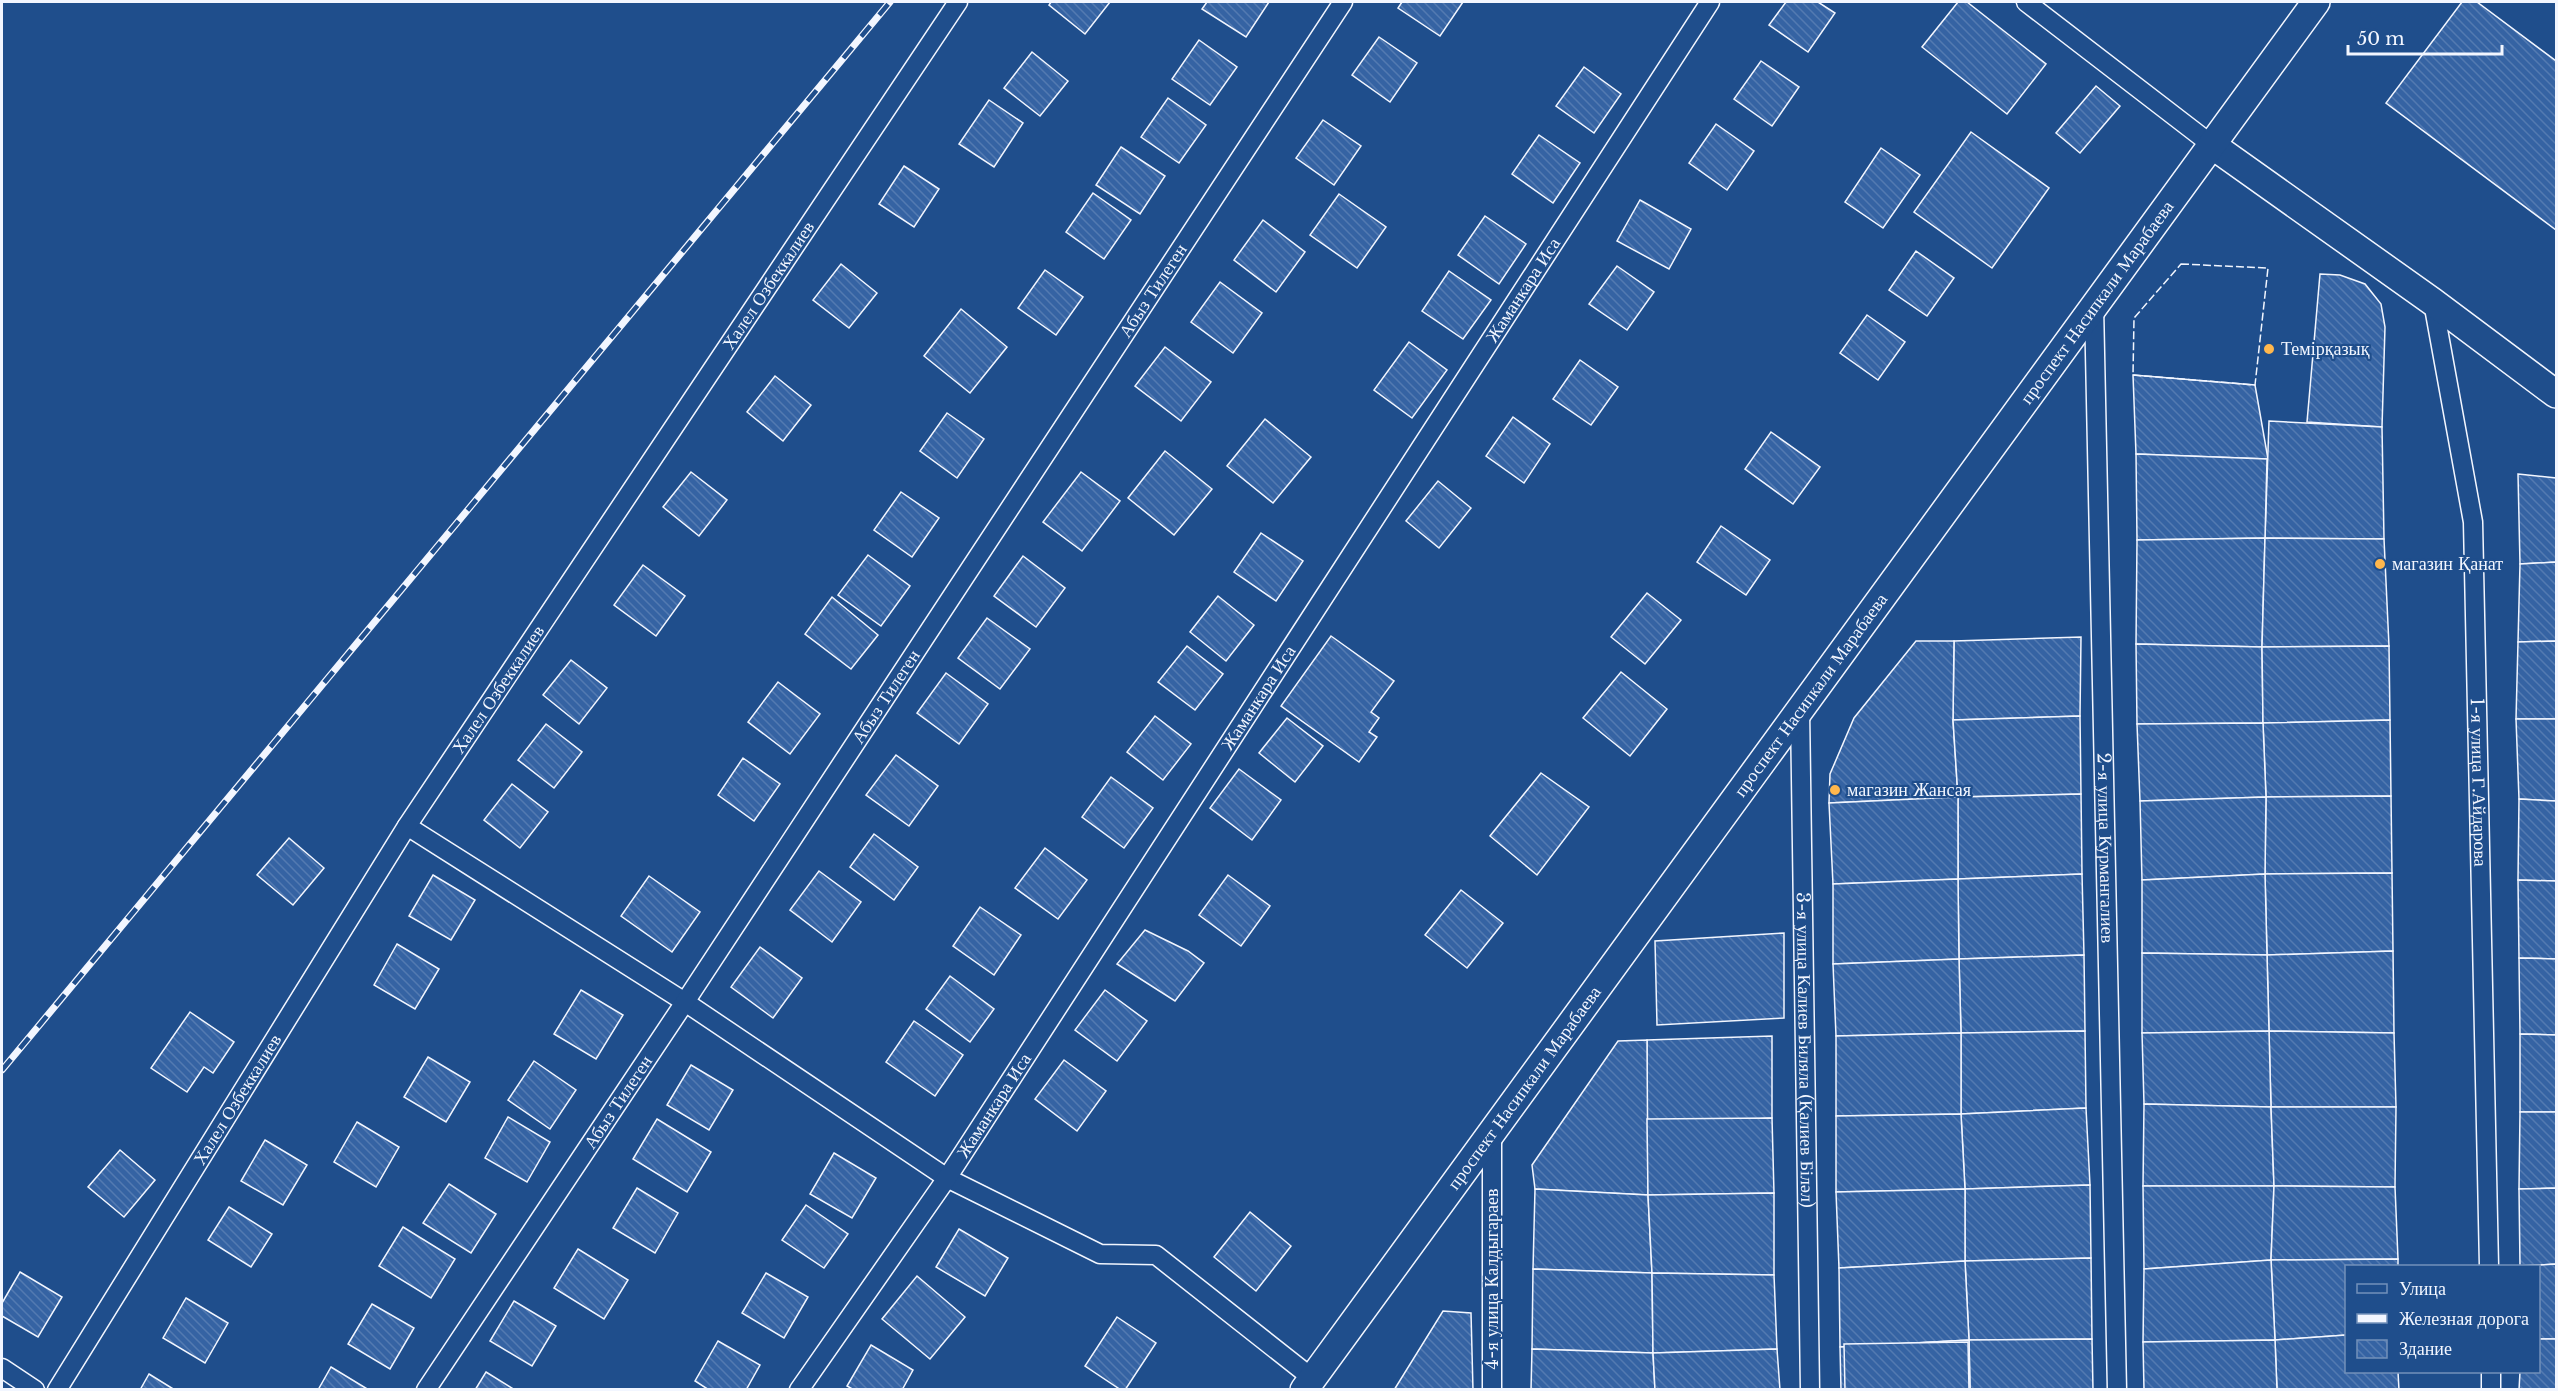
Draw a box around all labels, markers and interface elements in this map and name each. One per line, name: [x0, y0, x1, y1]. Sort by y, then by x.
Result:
scale bar: [2348, 18, 2502, 56]
text: 50 m: [2357, 28, 2405, 50]
street label: проспект Насипкали Марабаева: [2015, 196, 2178, 408]
street label: Халел Озбеккалиев: [718, 217, 819, 354]
street label: Жаманкара Иса: [1481, 234, 1565, 347]
street label: Абыз Тилеген: [1114, 239, 1192, 342]
place label: Темірқазық: [2281, 338, 2370, 360]
marker: Темірқазық: [2262, 342, 2276, 356]
place label: магазин Қанат: [2392, 553, 2503, 575]
marker: магазин Қанат: [2373, 557, 2387, 571]
street label: проспект Насипкали Марабаева: [1729, 589, 1892, 801]
street label: Халел Озбеккалиев: [447, 621, 549, 758]
street label: Жаманкара Иса: [1217, 641, 1301, 754]
street label: Абыз Тилеген: [847, 645, 925, 748]
street label: 1-я улица Г.Айдарова: [2466, 698, 2491, 867]
street label: 2-я улица Курмангалиев: [2092, 752, 2119, 943]
place label: магазин Жансая: [1847, 779, 1971, 801]
marker: магазин Жансая: [1828, 783, 1842, 797]
street label: 3-я улица Калиев Биляла (Қалиев Біләл): [1792, 892, 1818, 1208]
street label: проспект Насипкали Марабаева: [1443, 982, 1606, 1194]
street label: Халел Озбеккалиев: [188, 1030, 286, 1169]
street label: Жаманкара Иса: [952, 1049, 1036, 1162]
street label: Абыз Тилеген: [579, 1051, 657, 1153]
street label: 4-я улица Калдыгараев: [1481, 1189, 1503, 1369]
legend: [2345, 1265, 2540, 1373]
text: Улица: [2399, 1278, 2446, 1300]
text: Железная дорога: [2399, 1308, 2529, 1330]
text: Здание: [2399, 1338, 2452, 1360]

